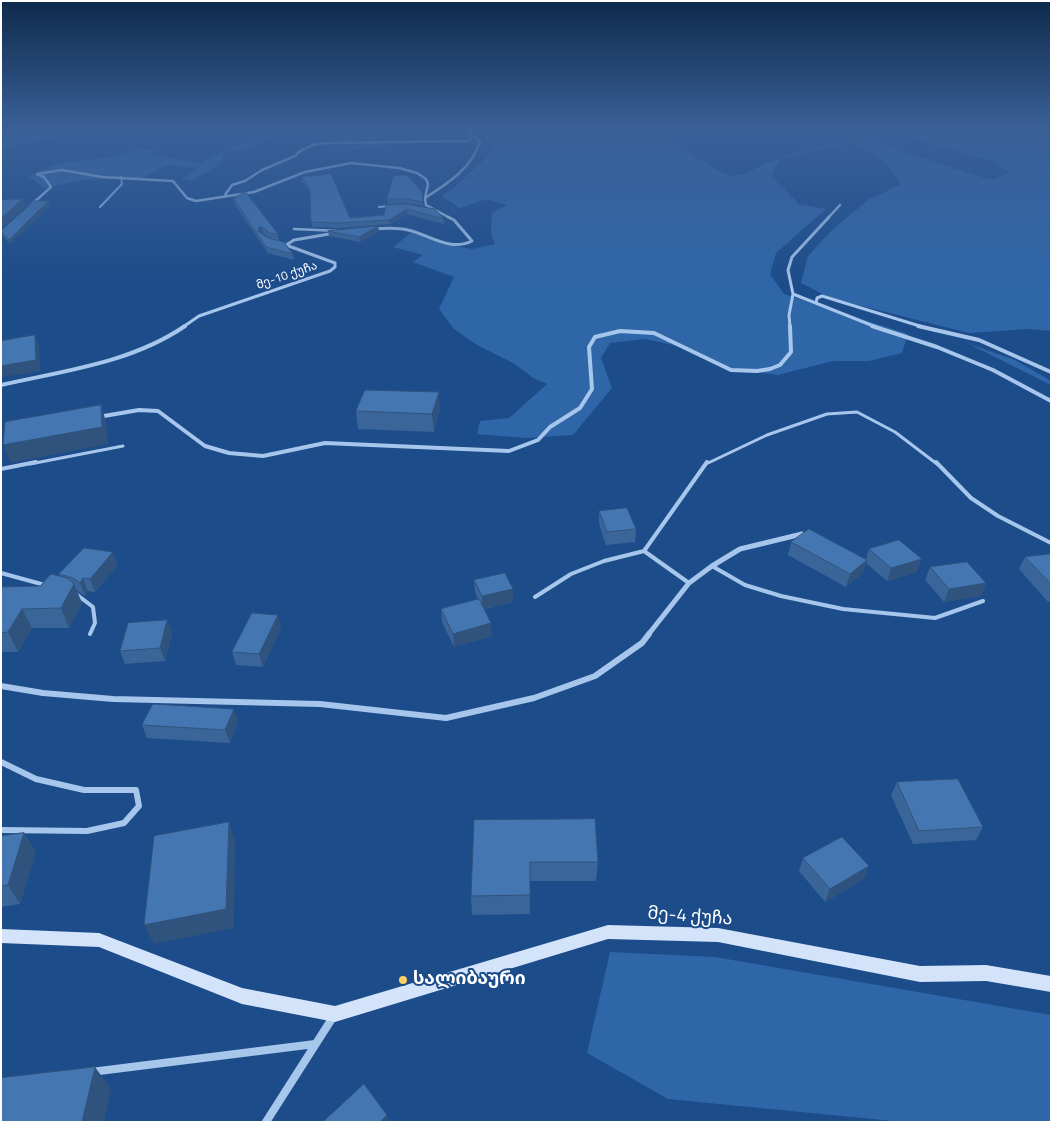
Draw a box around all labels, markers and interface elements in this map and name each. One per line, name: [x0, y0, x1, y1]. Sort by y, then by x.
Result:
street label: მე-10 ქუჩა: [255, 259, 319, 293]
street label: მე-4 ქუჩა: [647, 903, 733, 931]
place label: სალიბაური: [413, 969, 526, 991]
marker: სალიბაური: [397, 974, 409, 986]

